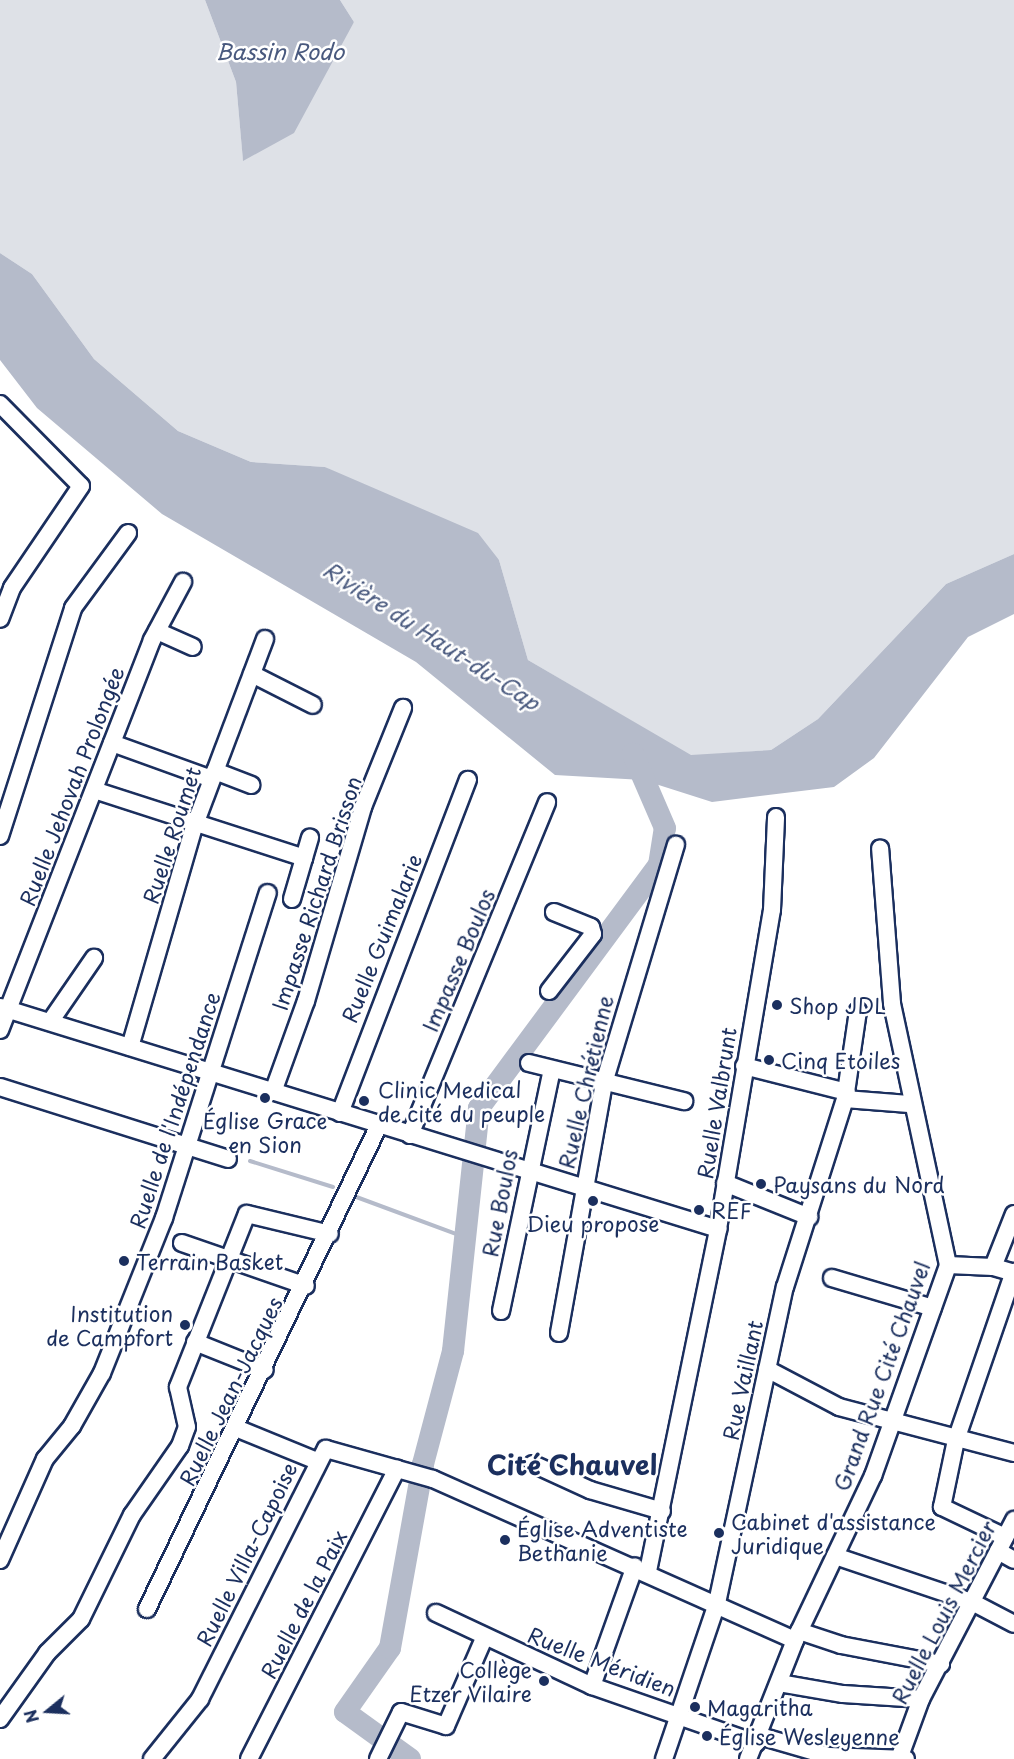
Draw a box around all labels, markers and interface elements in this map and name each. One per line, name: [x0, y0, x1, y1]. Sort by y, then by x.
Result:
water label: Bassin Rodo: [216, 38, 344, 64]
water label: Rivière du Haut-du-Cap: [318, 555, 546, 715]
street label: Ruelle Jehovah Prolongée: [14, 663, 128, 909]
street label: Ruelle Roumet: [137, 763, 205, 907]
street label: Impasse Richard Brisson: [266, 771, 366, 1015]
street label: Ruelle Guimalarie: [336, 850, 426, 1026]
street label: Impasse Boulos: [416, 884, 500, 1036]
street label: Ruelle de l'Indépendance: [124, 988, 224, 1232]
place label: Shop JDL: [789, 992, 887, 1018]
street label: Ruelle Chrétienne: [553, 993, 617, 1171]
marker: Shop JDL: [770, 998, 784, 1012]
street label: Ruelle Valbrunt: [691, 1025, 741, 1181]
place label: Cinq Etoiles: [781, 1047, 900, 1073]
marker: Cinq Etoiles: [762, 1053, 776, 1067]
place label: Clinic Medical de cité du peuple: [378, 1076, 547, 1126]
marker: Église Grace en Sion: [258, 1091, 272, 1105]
marker: Clinic Medical de cité du peuple: [355, 1092, 373, 1110]
place label: Église Grace en Sion: [203, 1107, 327, 1157]
street label: Rue Boulos: [476, 1146, 522, 1260]
place label: Paysans du Nord: [773, 1171, 944, 1197]
marker: Paysans du Nord: [754, 1177, 768, 1191]
marker: Dieu propose: [586, 1194, 600, 1208]
place label: REF: [711, 1197, 752, 1223]
marker: REF: [692, 1203, 706, 1217]
place label: Dieu propose: [527, 1210, 659, 1236]
place label: Terrain Basket: [136, 1248, 284, 1274]
marker: Terrain Basket: [117, 1254, 131, 1268]
street label: Grand Rue Cité Chauvel: [827, 1257, 935, 1495]
street label: Ruelle Jean-Jacques: [173, 1292, 287, 1490]
place label: Institution de Campfort: [46, 1300, 173, 1350]
street label: Rue Vaillant: [717, 1317, 767, 1443]
marker: Institution de Campfort: [178, 1318, 192, 1332]
district label: Cité Chauvel: [485, 1448, 659, 1480]
street label: Ruelle Villa-Capoise: [190, 1458, 302, 1650]
place label: Cabinet d'assistance Juridique: [731, 1508, 937, 1558]
place label: Église Adventiste Bethanie: [517, 1515, 689, 1565]
street label: Ruelle Louis Mercier: [885, 1515, 1001, 1709]
street label: Ruelle de la Paix: [254, 1525, 352, 1683]
marker: Cabinet d'assistance Juridique: [712, 1526, 726, 1540]
marker: Église Adventiste Bethanie: [498, 1533, 512, 1547]
street label: Ruelle Méridien: [525, 1621, 679, 1701]
place label: Collège Etzer Vilaire: [409, 1656, 532, 1706]
marker: Collège Etzer Vilaire: [537, 1674, 551, 1688]
north arrow: [18, 1681, 78, 1741]
place label: Magaritha: [707, 1694, 813, 1720]
marker: Magaritha: [688, 1700, 702, 1714]
text: N: [18, 1707, 44, 1726]
place label: Église Wesleyenne: [719, 1723, 901, 1749]
marker: Église Wesleyenne: [700, 1729, 714, 1743]

